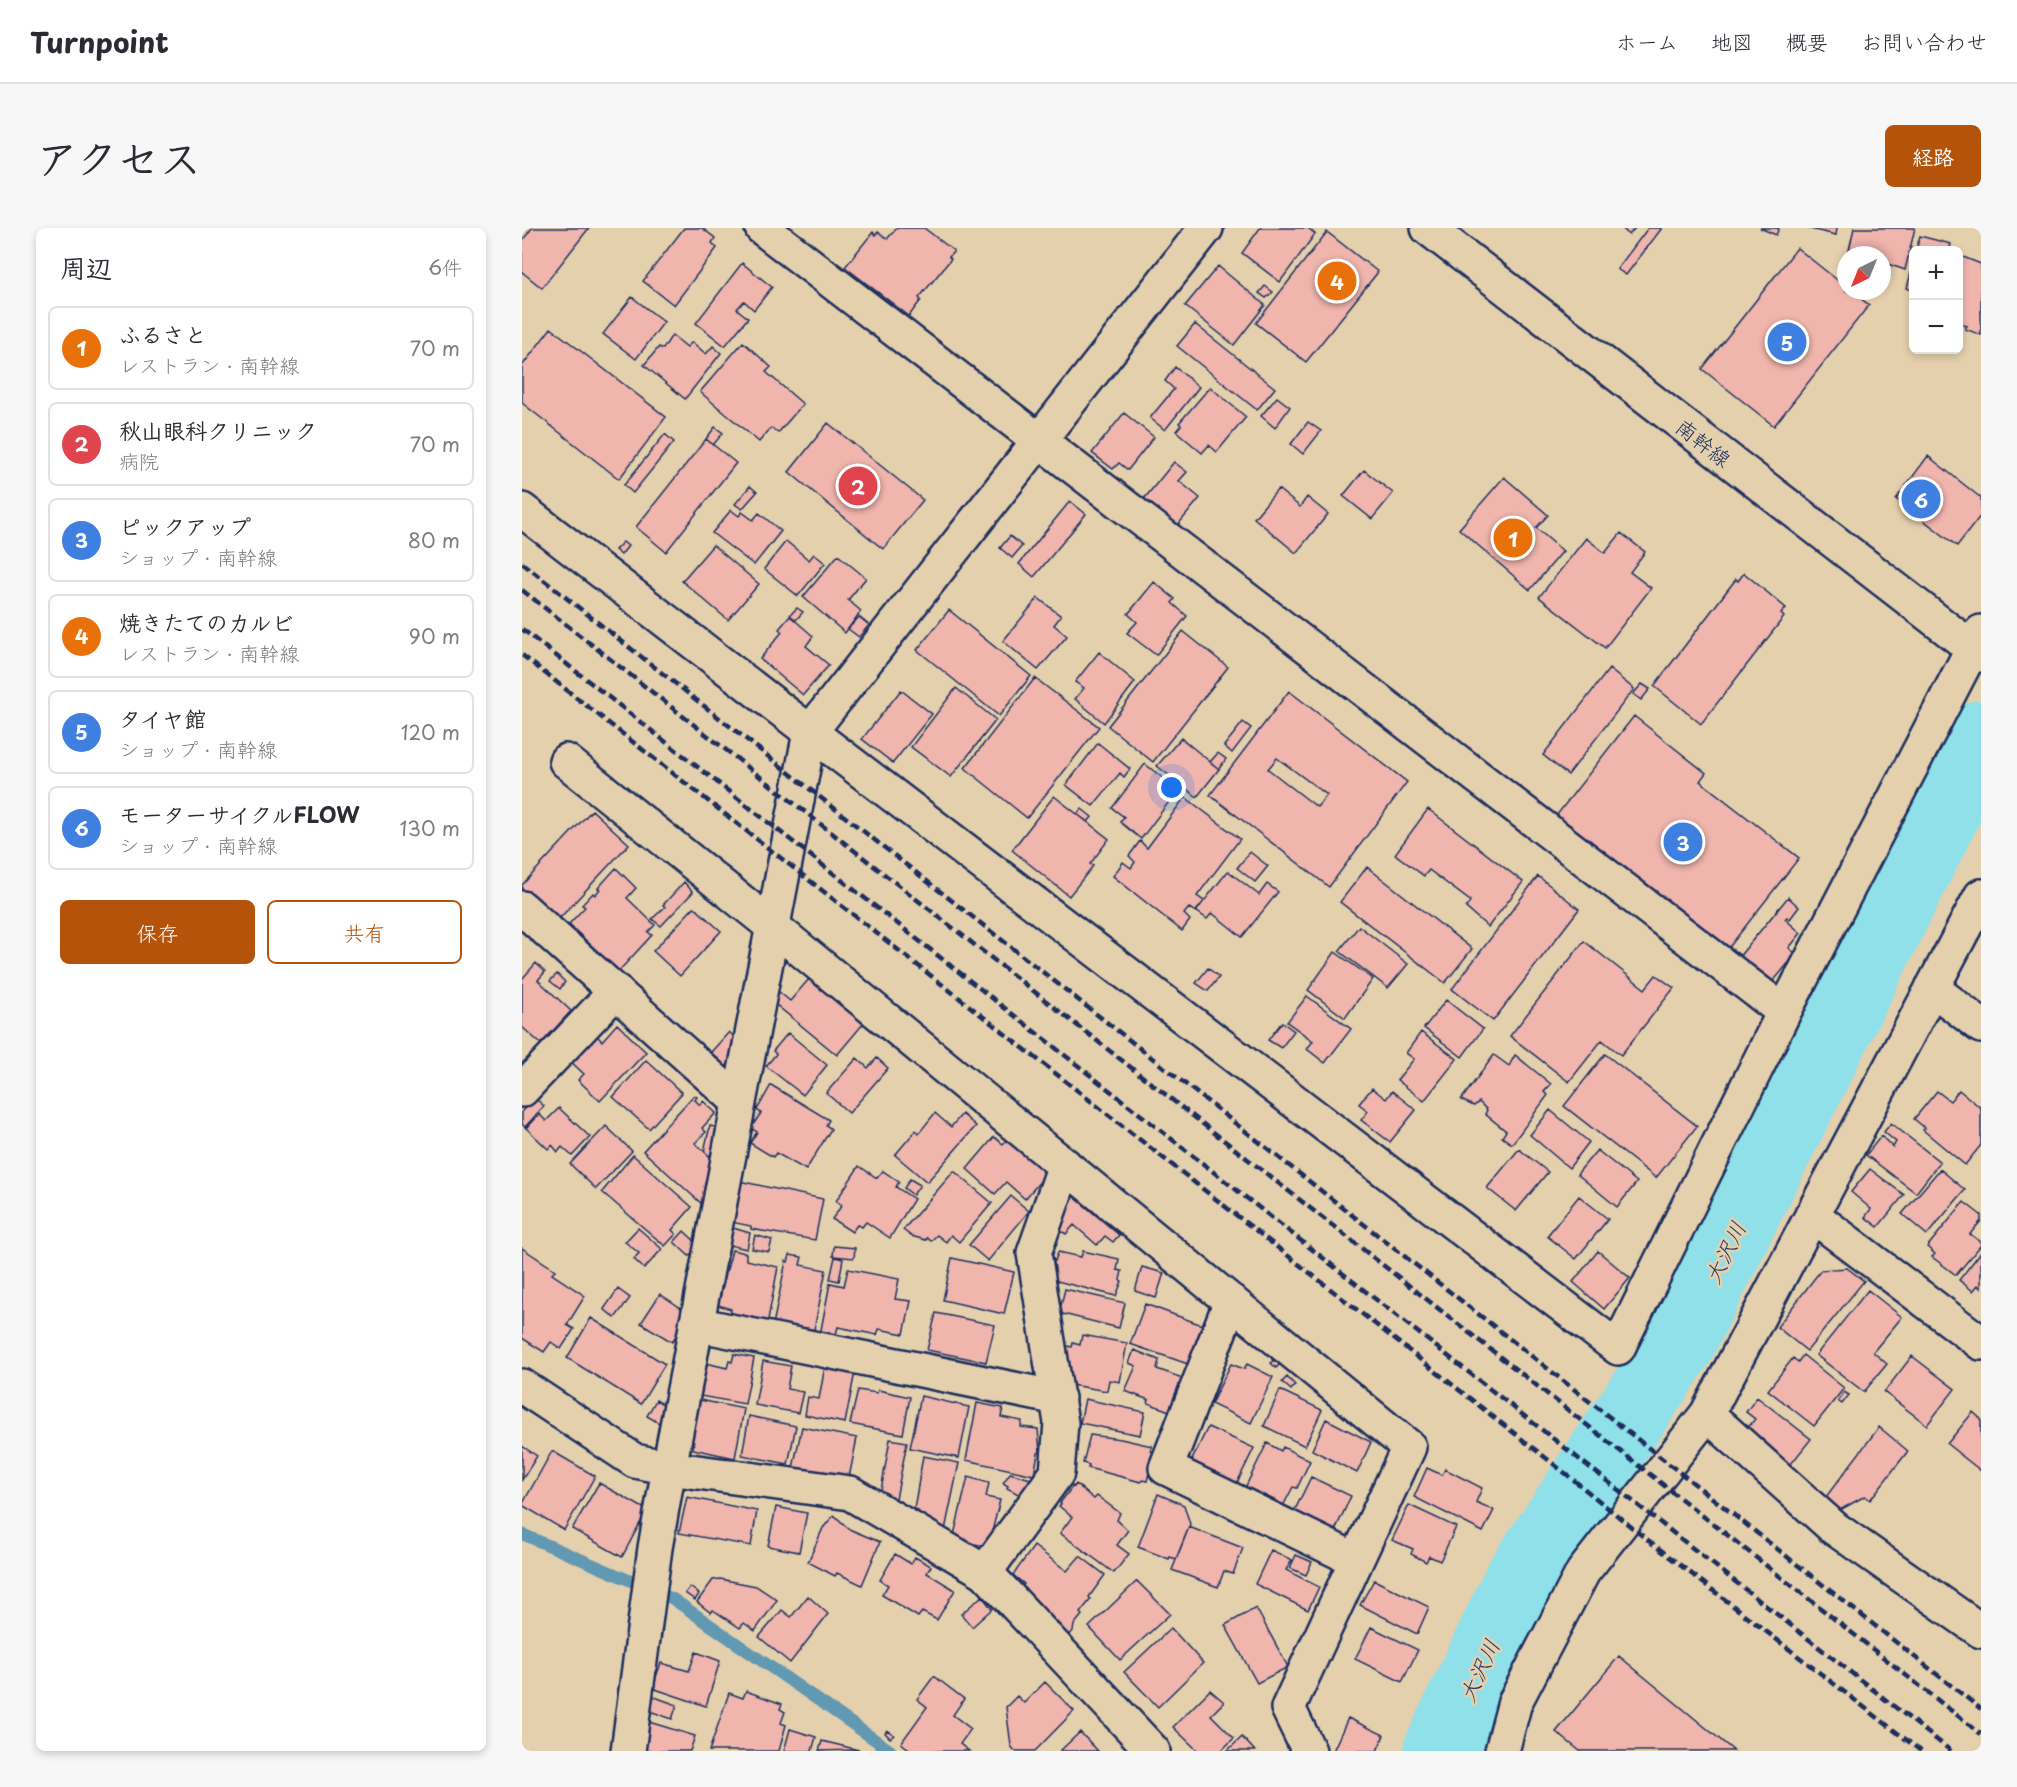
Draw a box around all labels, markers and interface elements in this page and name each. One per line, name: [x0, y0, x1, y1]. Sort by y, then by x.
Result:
text: Turnpoint: [30, 20, 169, 63]
text: ホーム: [1616, 25, 1678, 57]
text: 地図: [1711, 25, 1753, 57]
text: 概要: [1786, 25, 1828, 57]
text: お問い合わせ: [1861, 25, 1987, 57]
text: アクセス: [36, 125, 201, 188]
button: 経路: [1885, 125, 1981, 187]
north arrow: [1837, 246, 1891, 300]
map controls: [1909, 246, 1963, 354]
button: +: [1909, 246, 1963, 300]
text: 周辺: [60, 248, 112, 287]
text: 6件: [428, 252, 462, 282]
pin: 4: [1318, 259, 1356, 304]
button: −: [1909, 300, 1963, 354]
text: ふるさと: [119, 317, 207, 350]
pin: 5: [1768, 320, 1806, 364]
text: 1: [77, 333, 86, 363]
text: 70 m: [410, 333, 460, 363]
text: レストラン · 南幹線: [119, 350, 299, 380]
street label: 南幹線: [1669, 410, 1739, 474]
text: 秋山眼科クリニック: [119, 413, 317, 446]
text: 2: [74, 429, 89, 459]
text: 70 m: [410, 429, 460, 459]
text: 病院: [119, 446, 159, 476]
pin: 2: [838, 464, 878, 508]
pin: 6: [1902, 476, 1940, 522]
text: ピックアップ: [119, 509, 251, 542]
pin: 1: [1494, 516, 1532, 560]
text: 3: [75, 525, 88, 555]
text: 80 m: [408, 525, 460, 555]
text: ショップ · 南幹線: [119, 542, 277, 572]
text: 焼きたてのカルビ: [119, 605, 294, 638]
text: 4: [75, 621, 88, 651]
text: 90 m: [409, 621, 460, 651]
text: レストラン · 南幹線: [119, 638, 299, 668]
text: タイヤ館: [119, 701, 206, 734]
text: 5: [75, 717, 88, 747]
text: 120 m: [401, 717, 460, 747]
text: ショップ · 南幹線: [119, 734, 277, 764]
your location: [1157, 773, 1186, 802]
text: モーターサイクルFLOW: [119, 797, 359, 830]
text: 6: [74, 813, 89, 843]
text: 130 m: [400, 813, 460, 843]
pin: 3: [1664, 820, 1702, 864]
text: ショップ · 南幹線: [119, 830, 277, 860]
button: 保存: [60, 900, 255, 964]
button: 共有: [267, 900, 462, 964]
water label: 大沢川: [1695, 1215, 1753, 1289]
water label: 大沢川: [1449, 1633, 1507, 1707]

